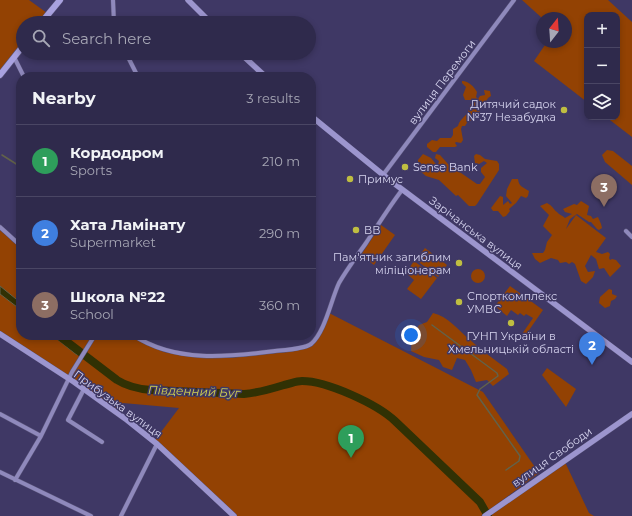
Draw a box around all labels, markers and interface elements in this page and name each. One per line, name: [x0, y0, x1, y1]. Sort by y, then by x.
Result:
north arrow: [536, 12, 572, 48]
map controls: [584, 12, 620, 120]
button: +: [584, 12, 620, 48]
search box: [16, 16, 316, 60]
icon: search: [30, 27, 52, 49]
text: Search here: [62, 29, 151, 48]
street label: вулиця Перемоги: [405, 37, 479, 127]
button: −: [584, 48, 620, 84]
button: layers: [584, 84, 620, 120]
text: Nearby: [32, 88, 96, 108]
text: 3 results: [246, 90, 300, 106]
place label: Дитячий садок №37 Незабудка: [466, 97, 557, 124]
marker: Дитячий садок №37 Незабудка: [559, 105, 569, 115]
text: Кордодром: [70, 143, 164, 162]
text: 1: [42, 153, 48, 169]
text: 210 m: [262, 153, 300, 169]
place label: Sense Bank: [413, 160, 478, 174]
text: Sports: [70, 162, 112, 178]
marker: Sense Bank: [400, 162, 410, 172]
place label: Примус: [358, 172, 403, 186]
marker: Примус: [345, 174, 355, 184]
pin: 3: [591, 174, 617, 207]
street label: Зарічанська вулиця: [426, 193, 526, 273]
text: Хата Ламінату: [70, 215, 186, 234]
place label: ВВ: [364, 223, 380, 237]
text: 2: [41, 225, 49, 241]
text: 290 m: [259, 225, 300, 241]
marker: ВВ: [351, 225, 361, 235]
text: Supermarket: [70, 234, 156, 250]
place label: Пам'ятник загиблим міліціонерам: [333, 250, 451, 277]
marker: Пам'ятник загиблим міліціонерам: [454, 258, 464, 268]
text: Школа №22: [70, 287, 165, 306]
place label: Спорткомплекс УМВС: [467, 289, 557, 316]
text: 3: [41, 297, 49, 313]
text: 360 m: [259, 297, 300, 313]
marker: Спорткомплекс УМВС: [454, 297, 464, 307]
text: School: [70, 306, 114, 322]
marker: ГУНП України в Хмельницькій області: [506, 318, 516, 328]
your location: [401, 325, 421, 345]
place label: ГУНП України в Хмельницькій області: [448, 329, 574, 356]
pin: 2: [579, 332, 605, 365]
street label: Прибузька вулиця: [71, 367, 165, 441]
water label: Південний Буг: [148, 382, 242, 400]
street label: вулиця Свободи: [509, 424, 595, 490]
pin: 1: [338, 425, 364, 458]

